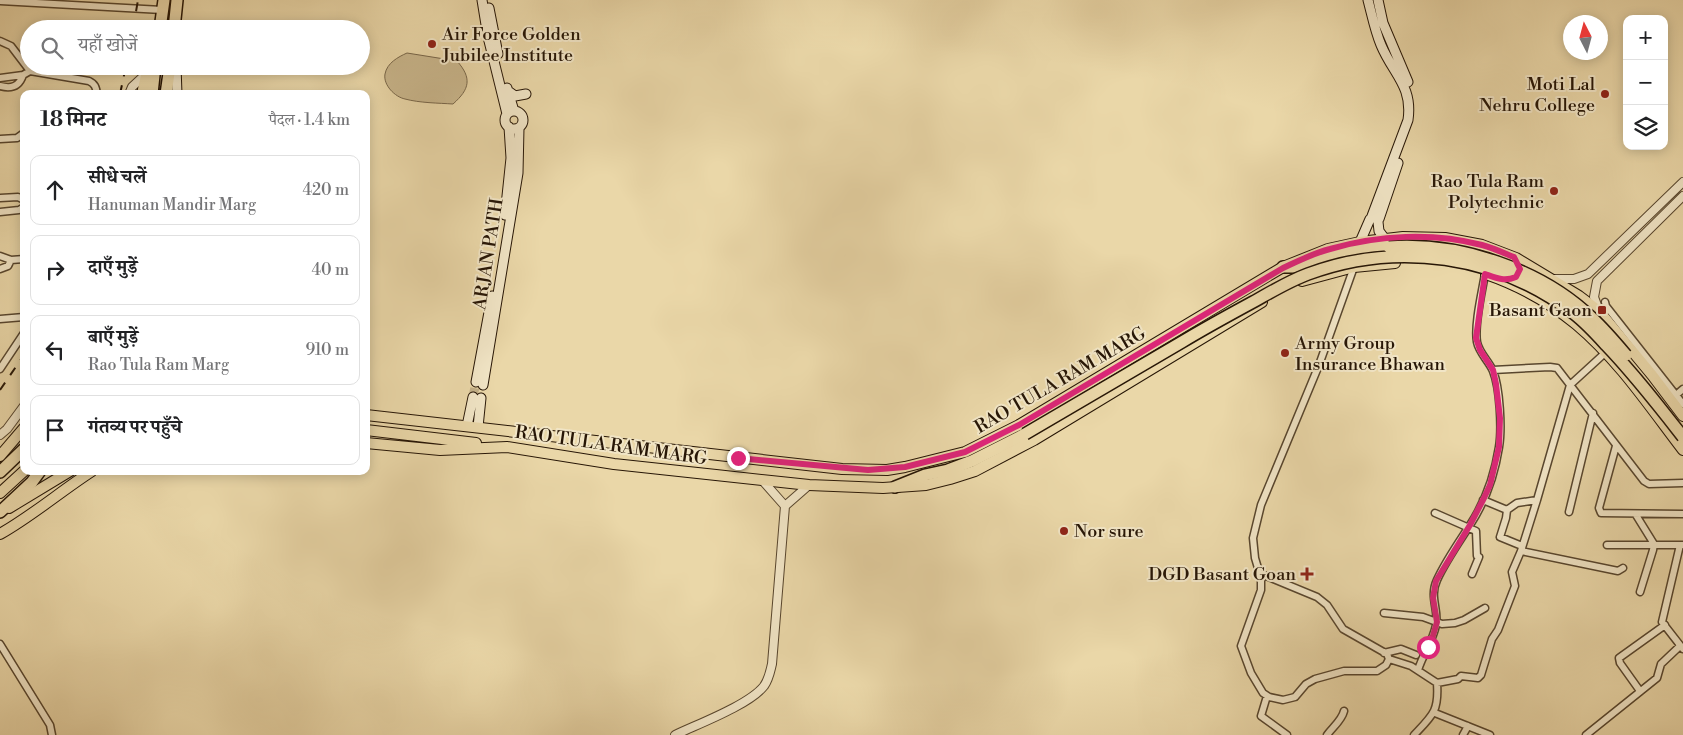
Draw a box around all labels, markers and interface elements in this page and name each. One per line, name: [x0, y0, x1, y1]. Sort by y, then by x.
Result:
north arrow: [1563, 15, 1608, 60]
map controls: [1623, 15, 1668, 150]
button: +: [1623, 15, 1668, 60]
search box: [20, 20, 370, 75]
place label: Air Force Golden Jubilee Institute: [441, 23, 581, 67]
text: यहाँ खोजें: [78, 33, 138, 57]
icon: search: [38, 34, 66, 62]
marker: Air Force Golden Jubilee Institute: [426, 38, 438, 50]
button: −: [1623, 60, 1668, 105]
place label: Moti Lal Nehru College: [1479, 73, 1596, 117]
marker: Moti Lal Nehru College: [1599, 88, 1611, 100]
button: layers: [1623, 105, 1668, 150]
text: 18 मिनट: [40, 107, 106, 133]
text: पैदल · 1.4 km: [269, 110, 350, 130]
text: सीधे चलें: [88, 165, 146, 189]
place label: Rao Tula Ram Polytechnic: [1431, 170, 1544, 214]
icon: ahead: [41, 176, 69, 204]
text: 420 m: [302, 180, 349, 200]
marker: Rao Tula Ram Polytechnic: [1548, 185, 1560, 197]
text: Hanuman Mandir Marg: [88, 195, 256, 215]
street label: ARJAN PATH: [468, 196, 509, 313]
text: दाएँ मुड़ें: [88, 255, 138, 279]
icon: right: [41, 256, 69, 284]
text: 40 m: [312, 260, 349, 280]
place label: Basant Gaon: [1488, 299, 1592, 322]
marker: Basant Gaon: [1596, 304, 1608, 316]
street label: RAO TULA RAM MARG: [971, 322, 1151, 439]
text: बाएँ मुड़ें: [88, 325, 138, 349]
place label: Army Group Insurance Bhawan: [1294, 332, 1445, 376]
icon: left: [41, 336, 69, 364]
text: 910 m: [306, 340, 349, 360]
marker: Army Group Insurance Bhawan: [1279, 347, 1291, 359]
text: Rao Tula Ram Marg: [88, 355, 229, 375]
text: गंतव्य पर पहुँचे: [88, 415, 182, 439]
icon: arrive: [41, 416, 69, 444]
street label: RAO TULA RAM MARG: [513, 421, 709, 470]
route end: [727, 447, 750, 470]
place label: Nor sure: [1074, 520, 1144, 543]
marker: Nor sure: [1058, 525, 1070, 537]
place label: DGD Basant Goan: [1148, 563, 1296, 586]
marker: DGD Basant Goan: [1300, 567, 1314, 581]
route start: [1417, 636, 1440, 659]

